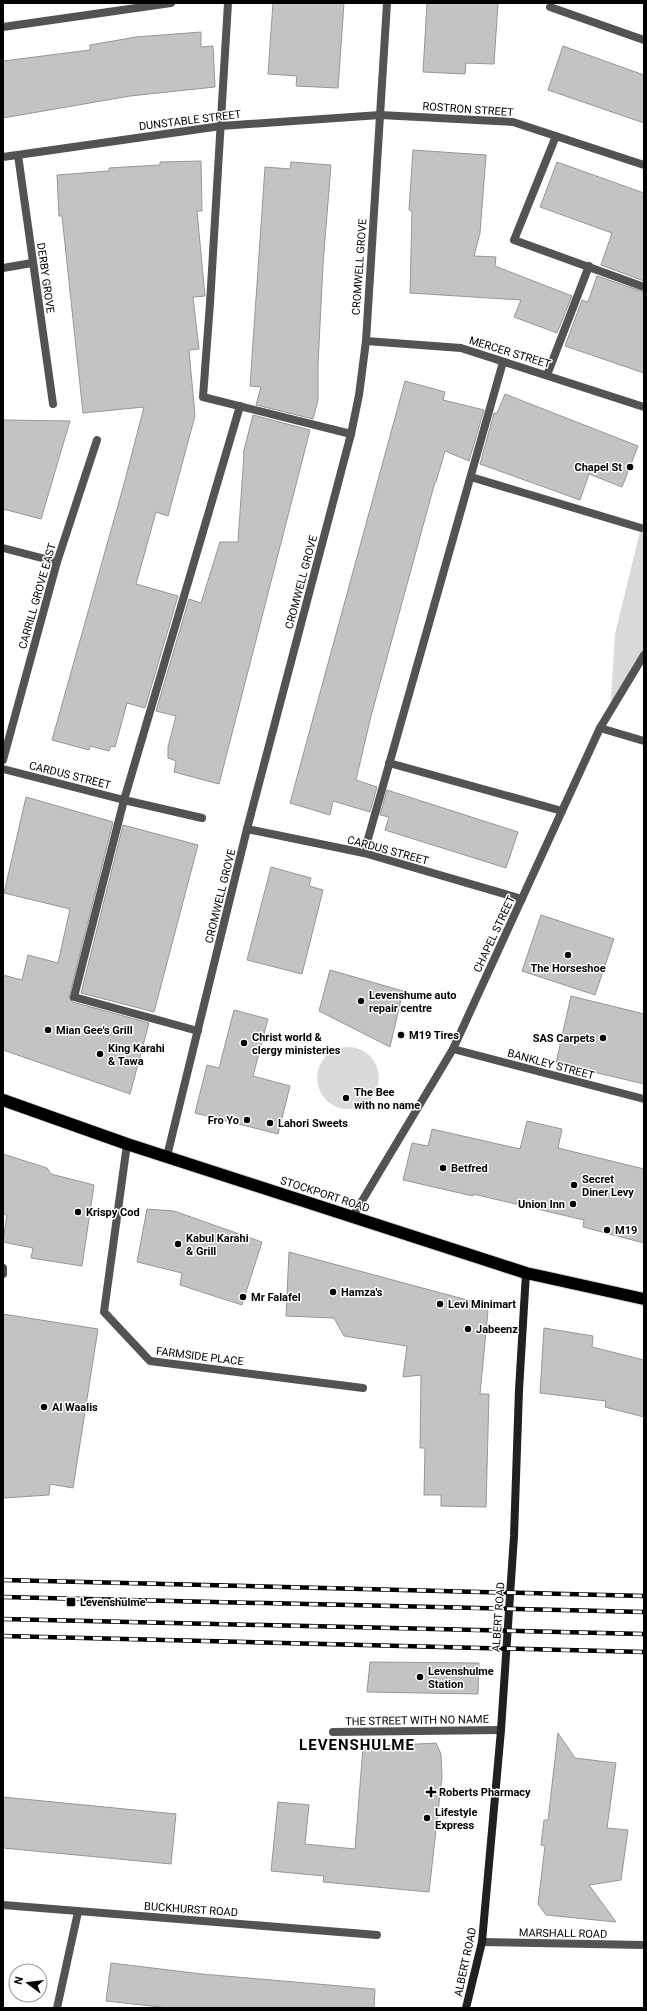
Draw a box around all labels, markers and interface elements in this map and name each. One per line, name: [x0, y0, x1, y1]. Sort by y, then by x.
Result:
street label: ROSTRON STREET: [422, 100, 514, 119]
street label: DUNSTABLE STREET: [138, 108, 242, 133]
street label: CROMWELL GROVE: [350, 218, 369, 316]
street label: DERBY GROVE: [34, 242, 57, 314]
street label: MERCER STREET: [467, 334, 553, 371]
place label: Chapel St: [574, 461, 622, 474]
marker: Chapel St: [625, 462, 635, 472]
street label: CROMWELL GROVE: [283, 534, 320, 631]
street label: CARRILL GROVE EAST: [16, 541, 59, 651]
street label: CARDUS STREET: [28, 759, 113, 792]
street label: CARDUS STREET: [346, 833, 430, 868]
street label: CROMWELL GROVE: [202, 848, 238, 945]
street label: CHAPEL STREET: [471, 893, 518, 975]
marker: The Horseshoe: [563, 950, 573, 960]
place label: The Horseshoe: [530, 962, 606, 975]
place label: Levenshume auto repair centre: [369, 989, 456, 1015]
marker: Levenshume auto repair centre: [356, 996, 366, 1006]
place label: Mian Gee's Grill: [56, 1024, 133, 1037]
marker: Mian Gee's Grill: [43, 1025, 53, 1035]
place label: M19 Tires: [409, 1029, 459, 1042]
marker: M19 Tires: [396, 1030, 406, 1040]
place label: Christ world & clergy ministeries: [252, 1031, 341, 1057]
place label: SAS Carpets: [533, 1032, 595, 1045]
marker: SAS Carpets: [598, 1033, 608, 1043]
marker: Christ world & clergy ministeries: [239, 1038, 249, 1048]
place label: King Karahi & Tawa: [108, 1042, 165, 1068]
street label: BANKLEY STREET: [506, 1047, 596, 1082]
marker: King Karahi & Tawa: [95, 1049, 105, 1059]
place label: The Bee with no name: [354, 1086, 420, 1112]
marker: The Bee with no name: [341, 1093, 351, 1103]
place label: Fro Yo: [208, 1114, 239, 1127]
marker: Fro Yo: [242, 1115, 252, 1125]
place label: Lahori Sweets: [278, 1117, 348, 1130]
marker: Lahori Sweets: [265, 1118, 275, 1128]
place label: Betfred: [451, 1162, 488, 1175]
marker: Betfred: [438, 1163, 448, 1173]
place label: Secret Diner Levy: [582, 1173, 634, 1199]
street label: STOCKPORT ROAD: [279, 1174, 371, 1215]
marker: Secret Diner Levy: [569, 1180, 579, 1190]
place label: Union Inn: [518, 1198, 565, 1211]
marker: Union Inn: [568, 1199, 578, 1209]
place label: Krispy Cod: [86, 1206, 140, 1219]
marker: Krispy Cod: [73, 1207, 83, 1217]
place label: M19: [615, 1224, 637, 1237]
marker: M19: [602, 1225, 612, 1235]
place label: Kabul Karahi & Grill: [186, 1232, 249, 1258]
marker: Kabul Karahi & Grill: [173, 1239, 183, 1249]
place label: Hamza's: [341, 1286, 383, 1299]
marker: Hamza's: [328, 1287, 338, 1297]
place label: Mr Falafel: [251, 1291, 301, 1304]
marker: Mr Falafel: [238, 1292, 248, 1302]
place label: Levi Minimart: [448, 1298, 516, 1311]
marker: Levi Minimart: [435, 1299, 445, 1309]
place label: Jabeenz: [476, 1323, 518, 1336]
marker: Jabeenz: [463, 1324, 473, 1334]
street label: FARMSIDE PLACE: [155, 1345, 244, 1368]
place label: Al Waalis: [52, 1401, 98, 1414]
marker: Al Waalis: [39, 1402, 49, 1412]
street label: ALBERT ROAD: [490, 1582, 507, 1653]
marker: Levenshulme: [65, 1596, 77, 1608]
place label: Levenshulme: [80, 1596, 146, 1609]
place label: Levenshulme Station: [428, 1665, 494, 1691]
marker: Levenshulme Station: [415, 1672, 425, 1682]
street label: THE STREET WITH NO NAME: [345, 1713, 489, 1728]
district label: LEVENSHULME: [299, 1736, 415, 1754]
place label: Roberts Pharmacy: [439, 1786, 531, 1799]
marker: Roberts Pharmacy: [426, 1787, 436, 1797]
place label: Lifestyle Express: [435, 1806, 477, 1832]
marker: Lifestyle Express: [422, 1813, 432, 1823]
street label: BUCKHURST ROAD: [144, 1900, 238, 1919]
street label: ALBERT ROAD: [452, 1926, 479, 1998]
street label: MARSHALL ROAD: [519, 1926, 607, 1941]
north arrow: [8, 1963, 48, 2003]
text: N: [12, 1975, 26, 1986]

